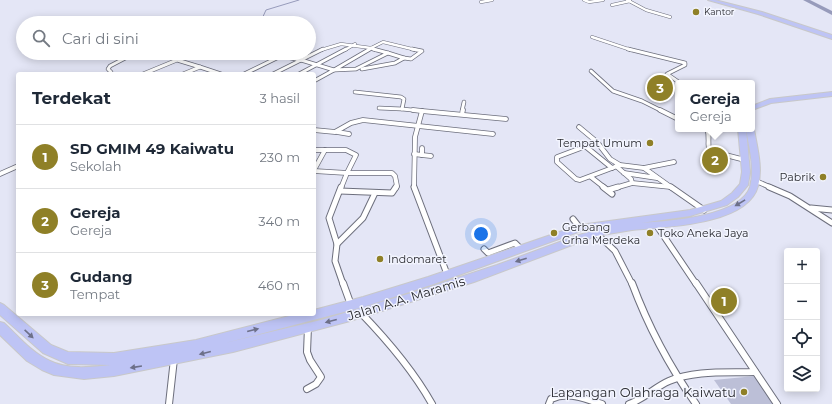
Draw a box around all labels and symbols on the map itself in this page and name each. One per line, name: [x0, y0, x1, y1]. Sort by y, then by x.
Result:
place label: Kantor: [704, 6, 735, 17]
marker: Kantor: [691, 7, 701, 17]
pin: 3: [647, 73, 673, 103]
place label: Tempat Umum: [557, 136, 642, 150]
marker: Tempat Umum: [645, 138, 655, 148]
pin: 2: [702, 145, 728, 175]
place label: Pabrik: [779, 170, 815, 184]
marker: Pabrik: [818, 172, 828, 182]
one-way arrow: [734, 200, 746, 207]
place label: Gerbang Grha Merdeka: [562, 220, 640, 247]
your location: [471, 224, 491, 244]
place label: Toko Aneka Jaya: [658, 226, 749, 240]
marker: Gerbang Grha Merdeka: [549, 228, 559, 238]
marker: Toko Aneka Jaya: [645, 228, 655, 238]
place label: Indomaret: [388, 252, 447, 266]
marker: Indomaret: [375, 254, 385, 264]
one-way arrow: [515, 258, 527, 264]
street label: Jalan A.A. Maramis: [344, 272, 467, 324]
pin: 1: [711, 286, 737, 316]
one-way arrow: [324, 318, 336, 324]
one-way arrow: [247, 326, 259, 332]
one-way arrow: [24, 329, 34, 338]
one-way arrow: [198, 350, 210, 356]
one-way arrow: [130, 364, 142, 370]
place label: Lapangan Olahraga Kaiwatu: [550, 384, 736, 400]
marker: Lapangan Olahraga Kaiwatu: [739, 387, 749, 397]

